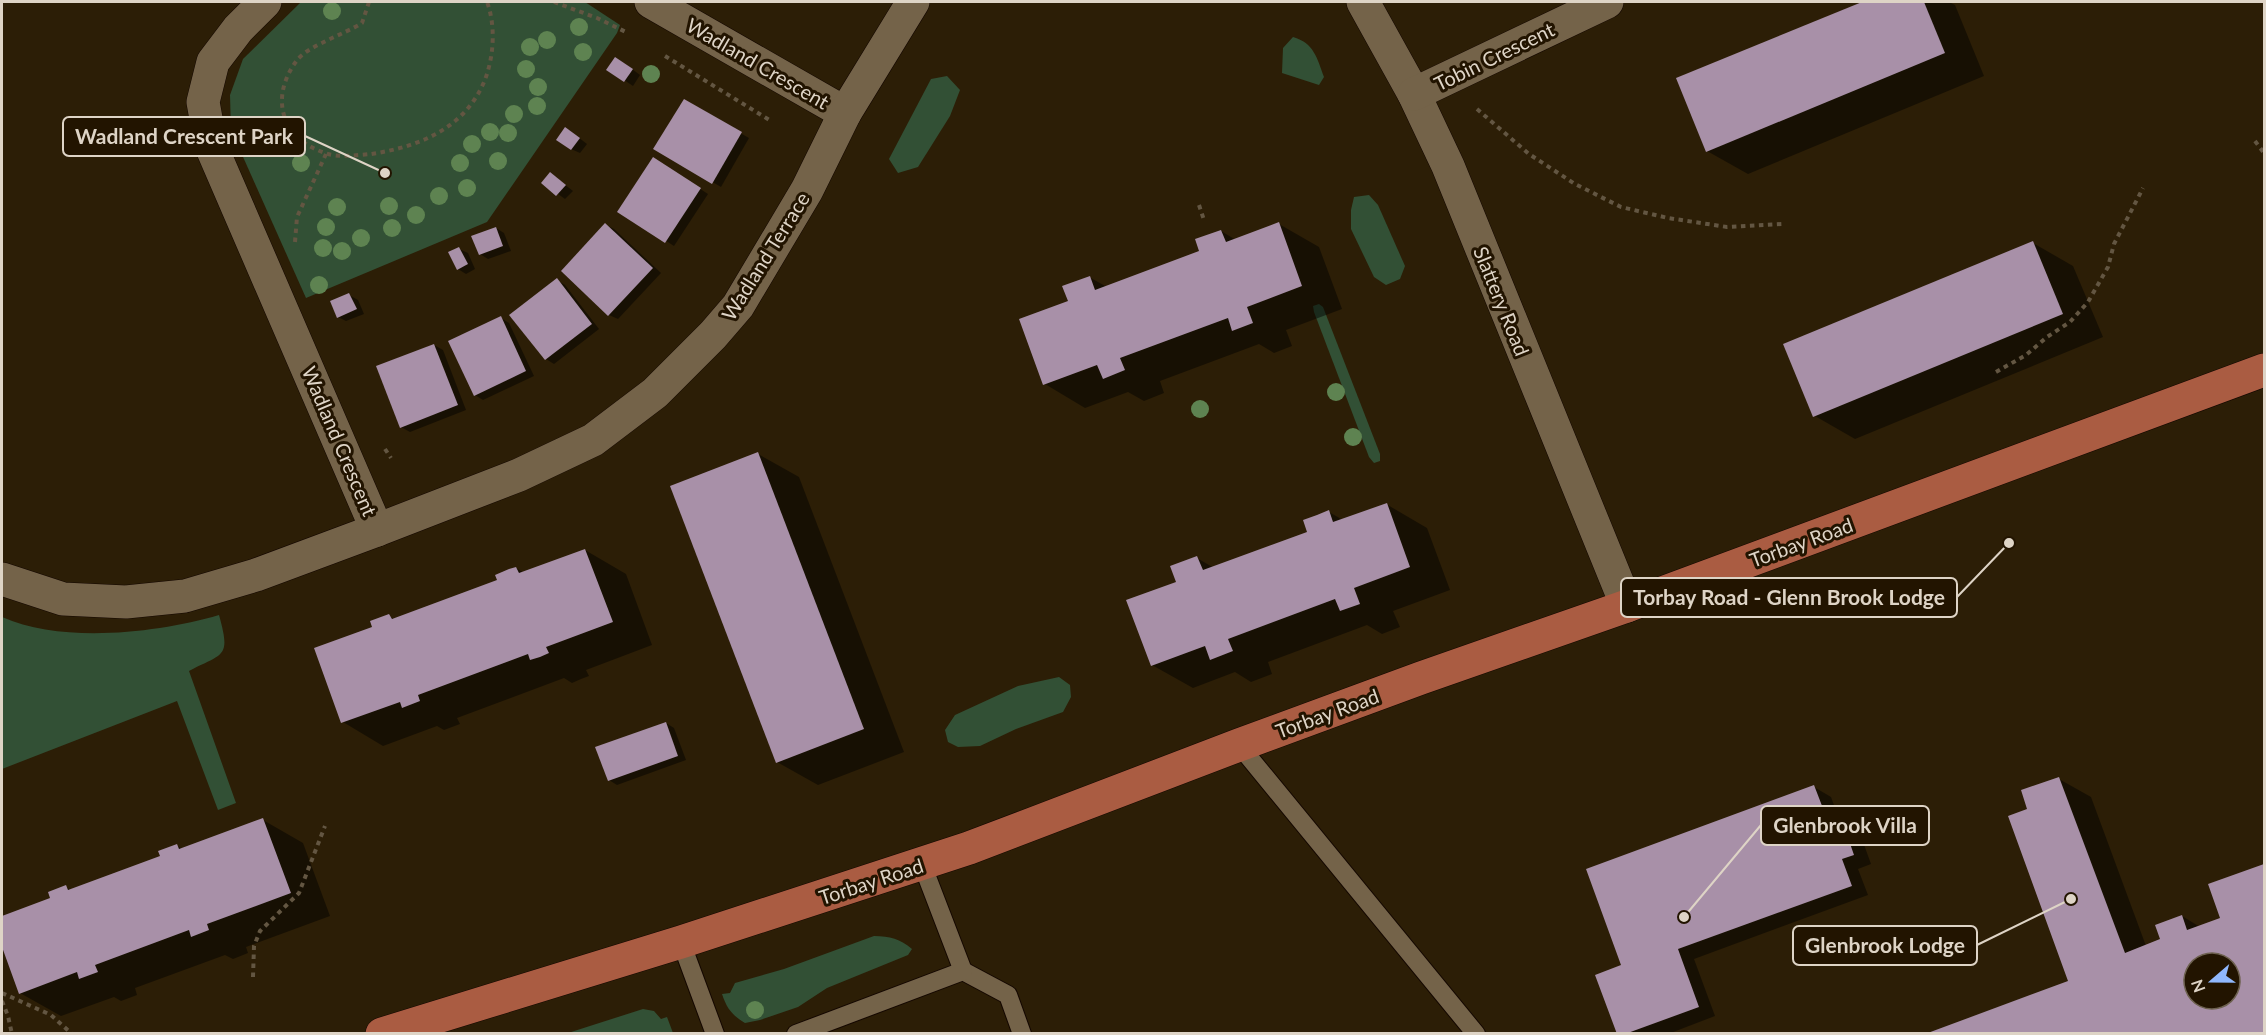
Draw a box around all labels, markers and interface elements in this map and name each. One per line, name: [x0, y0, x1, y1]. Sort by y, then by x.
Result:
street label: Wadland Crescent: [683, 13, 833, 113]
street label: Tobin Crescent: [1430, 17, 1558, 95]
callout: Wadland Crescent Park: [63, 117, 305, 156]
text: Wadland Crescent Park: [75, 123, 294, 148]
street label: Wadland Terrace: [716, 188, 814, 324]
street label: Slattery Road: [1469, 243, 1535, 359]
street label: Wadland Crescent: [298, 362, 382, 520]
street label: Torbay Road: [1746, 512, 1856, 572]
callout: Torbay Road - Glenn Brook Lodge: [1621, 578, 1957, 617]
text: Torbay Road - Glenn Brook Lodge: [1633, 584, 1945, 609]
street label: Torbay Road: [1272, 683, 1382, 743]
callout: Glenbrook Villa: [1761, 806, 1929, 845]
text: Glenbrook Villa: [1773, 812, 1917, 837]
street label: Torbay Road: [816, 853, 926, 909]
callout: Glenbrook Lodge: [1793, 926, 1977, 965]
text: Glenbrook Lodge: [1805, 932, 1965, 957]
north arrow: [2182, 951, 2242, 1011]
text: N: [2186, 977, 2208, 995]

